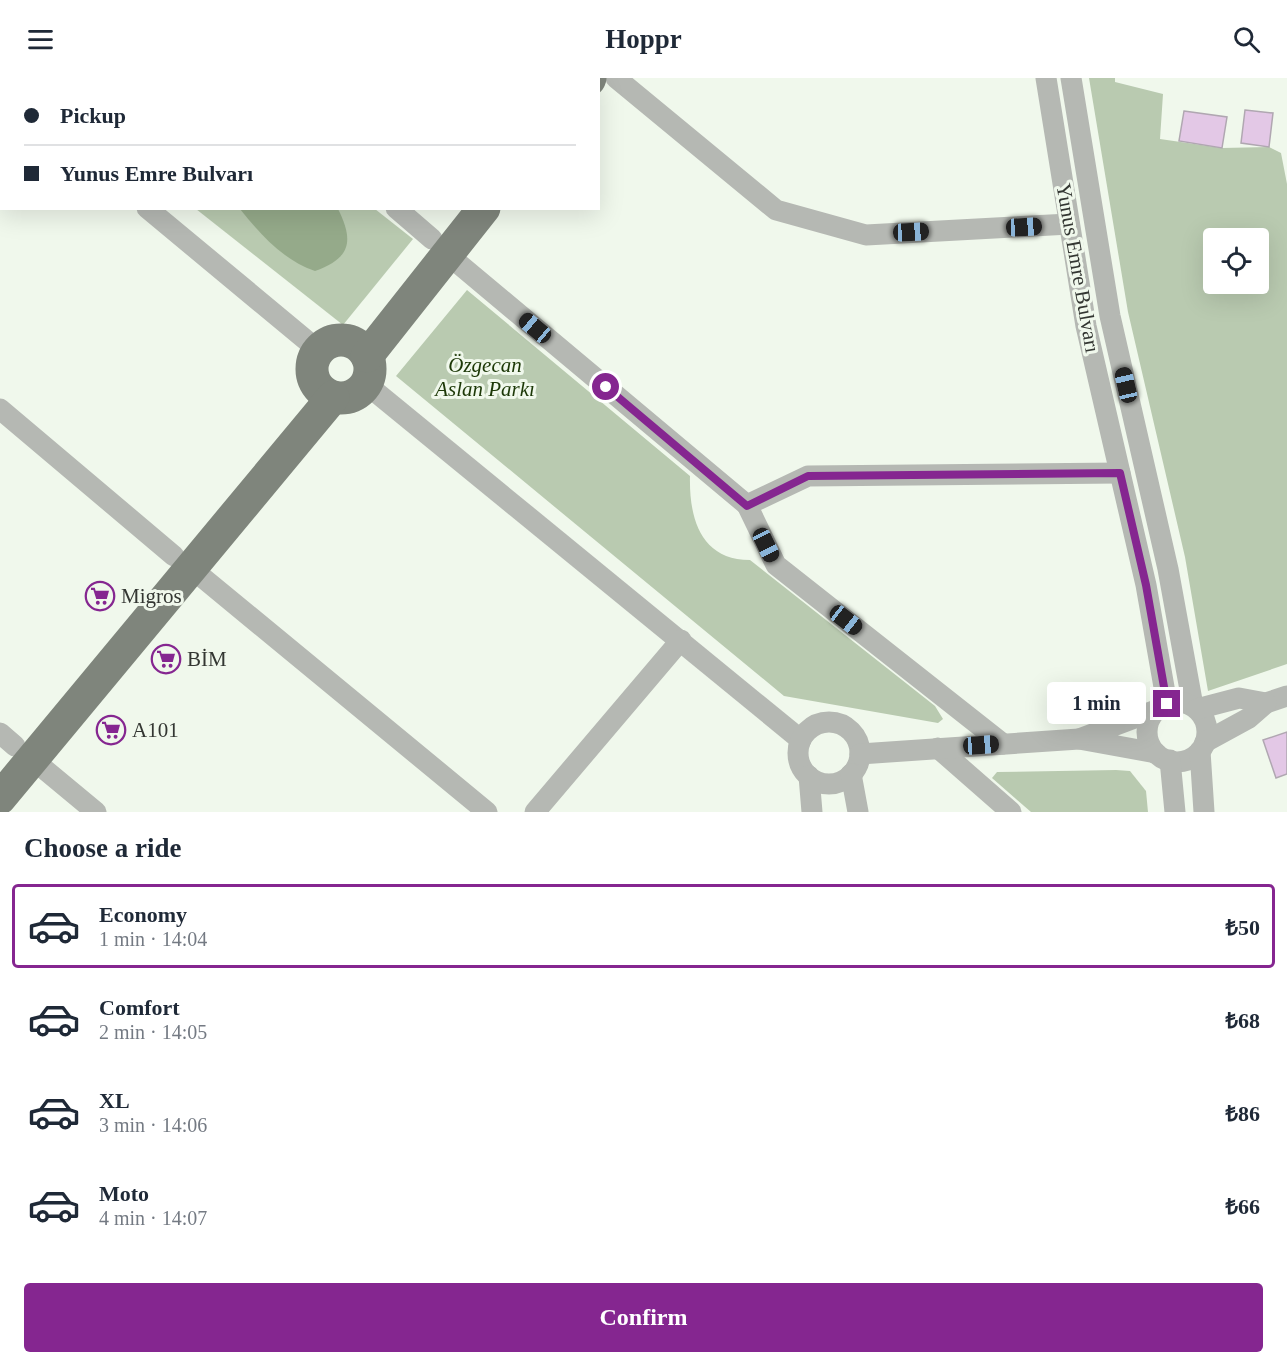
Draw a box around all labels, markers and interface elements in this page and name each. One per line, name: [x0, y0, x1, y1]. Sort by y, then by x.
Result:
icon: menu: [24, 23, 57, 56]
icon: search: [1230, 23, 1263, 56]
text: Hoppr: [605, 24, 682, 54]
text: Pickup: [60, 103, 126, 128]
text: Yunus Emre Bulvarı: [60, 161, 253, 186]
street label: Yunus Emre Bulvarı: [1051, 181, 1105, 355]
car: [1006, 217, 1042, 237]
car: [893, 222, 929, 242]
map controls: [1203, 228, 1269, 294]
button: locate: [1203, 228, 1269, 294]
car: [515, 310, 555, 346]
park label: Özgecan Aslan Parkı: [433, 353, 535, 401]
car: [1113, 365, 1139, 405]
route start: [592, 373, 619, 400]
car: [750, 525, 782, 565]
supermarket icon: Migros: [84, 580, 116, 612]
place label: Migros: [121, 584, 182, 608]
car: [826, 602, 866, 638]
supermarket icon: BİM: [150, 643, 182, 675]
place label: BİM: [187, 647, 227, 671]
callout: 1 min: [1047, 683, 1146, 725]
route end: [1153, 690, 1180, 717]
text: 1 min: [1072, 692, 1121, 714]
supermarket icon: A101: [95, 714, 127, 746]
place label: A101: [132, 718, 179, 742]
car: [962, 735, 1000, 755]
text: Choose a ride: [24, 833, 182, 863]
icon: car: [27, 899, 81, 953]
text: Economy: [99, 902, 187, 927]
text: ₺50: [1225, 915, 1260, 940]
text: 1 min · 14:04: [99, 928, 207, 950]
icon: car: [27, 992, 81, 1046]
text: Comfort: [99, 995, 180, 1020]
text: ₺68: [1225, 1008, 1260, 1033]
text: 2 min · 14:05: [99, 1021, 207, 1043]
icon: car: [27, 1085, 81, 1139]
text: XL: [99, 1088, 130, 1113]
text: ₺86: [1225, 1101, 1260, 1126]
text: 3 min · 14:06: [99, 1114, 207, 1136]
icon: car: [27, 1178, 81, 1232]
text: Moto: [99, 1181, 149, 1206]
text: ₺66: [1225, 1194, 1260, 1219]
text: 4 min · 14:07: [99, 1207, 207, 1229]
button: Confirm: [24, 1283, 1263, 1352]

